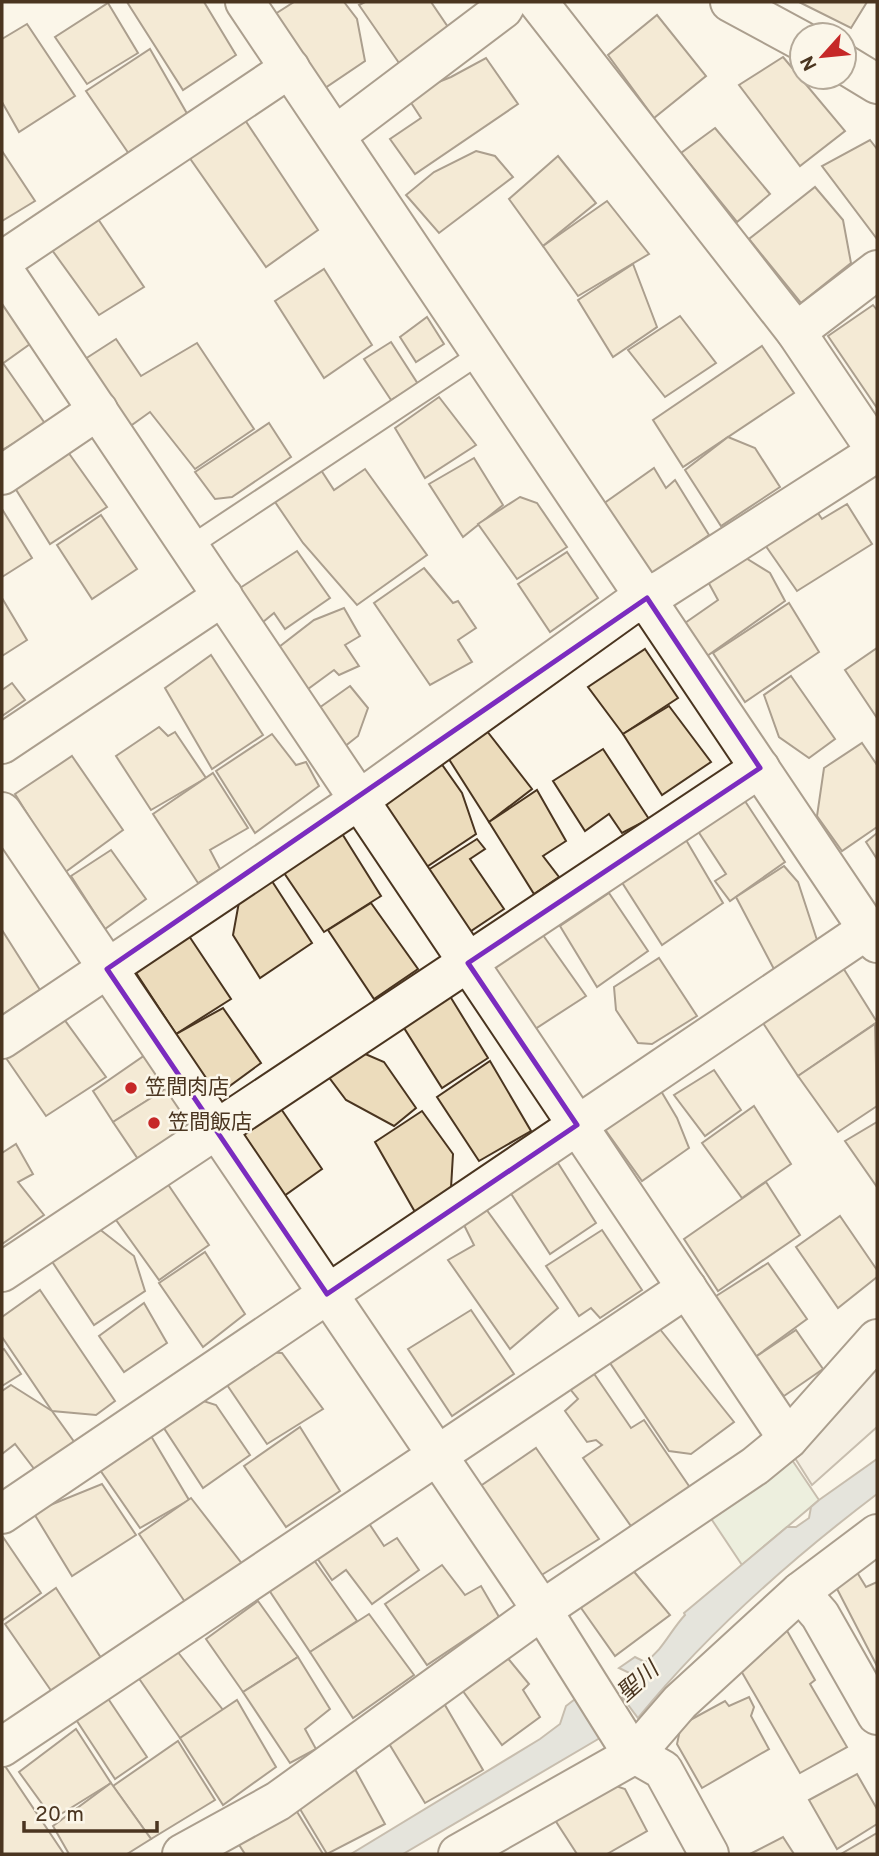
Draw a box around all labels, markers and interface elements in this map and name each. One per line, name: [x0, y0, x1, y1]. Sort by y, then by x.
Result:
north arrow: [788, 21, 858, 91]
text: N: [796, 51, 823, 74]
place label: 笠間肉店: [145, 1075, 229, 1102]
marker: 笠間肉店: [123, 1080, 139, 1096]
place label: 笠間飯店: [168, 1110, 252, 1137]
marker: 笠間飯店: [146, 1115, 162, 1131]
water label: 聖川: [612, 1655, 668, 1709]
scale bar: [24, 1790, 158, 1834]
text: 20 m: [35, 1802, 84, 1829]

